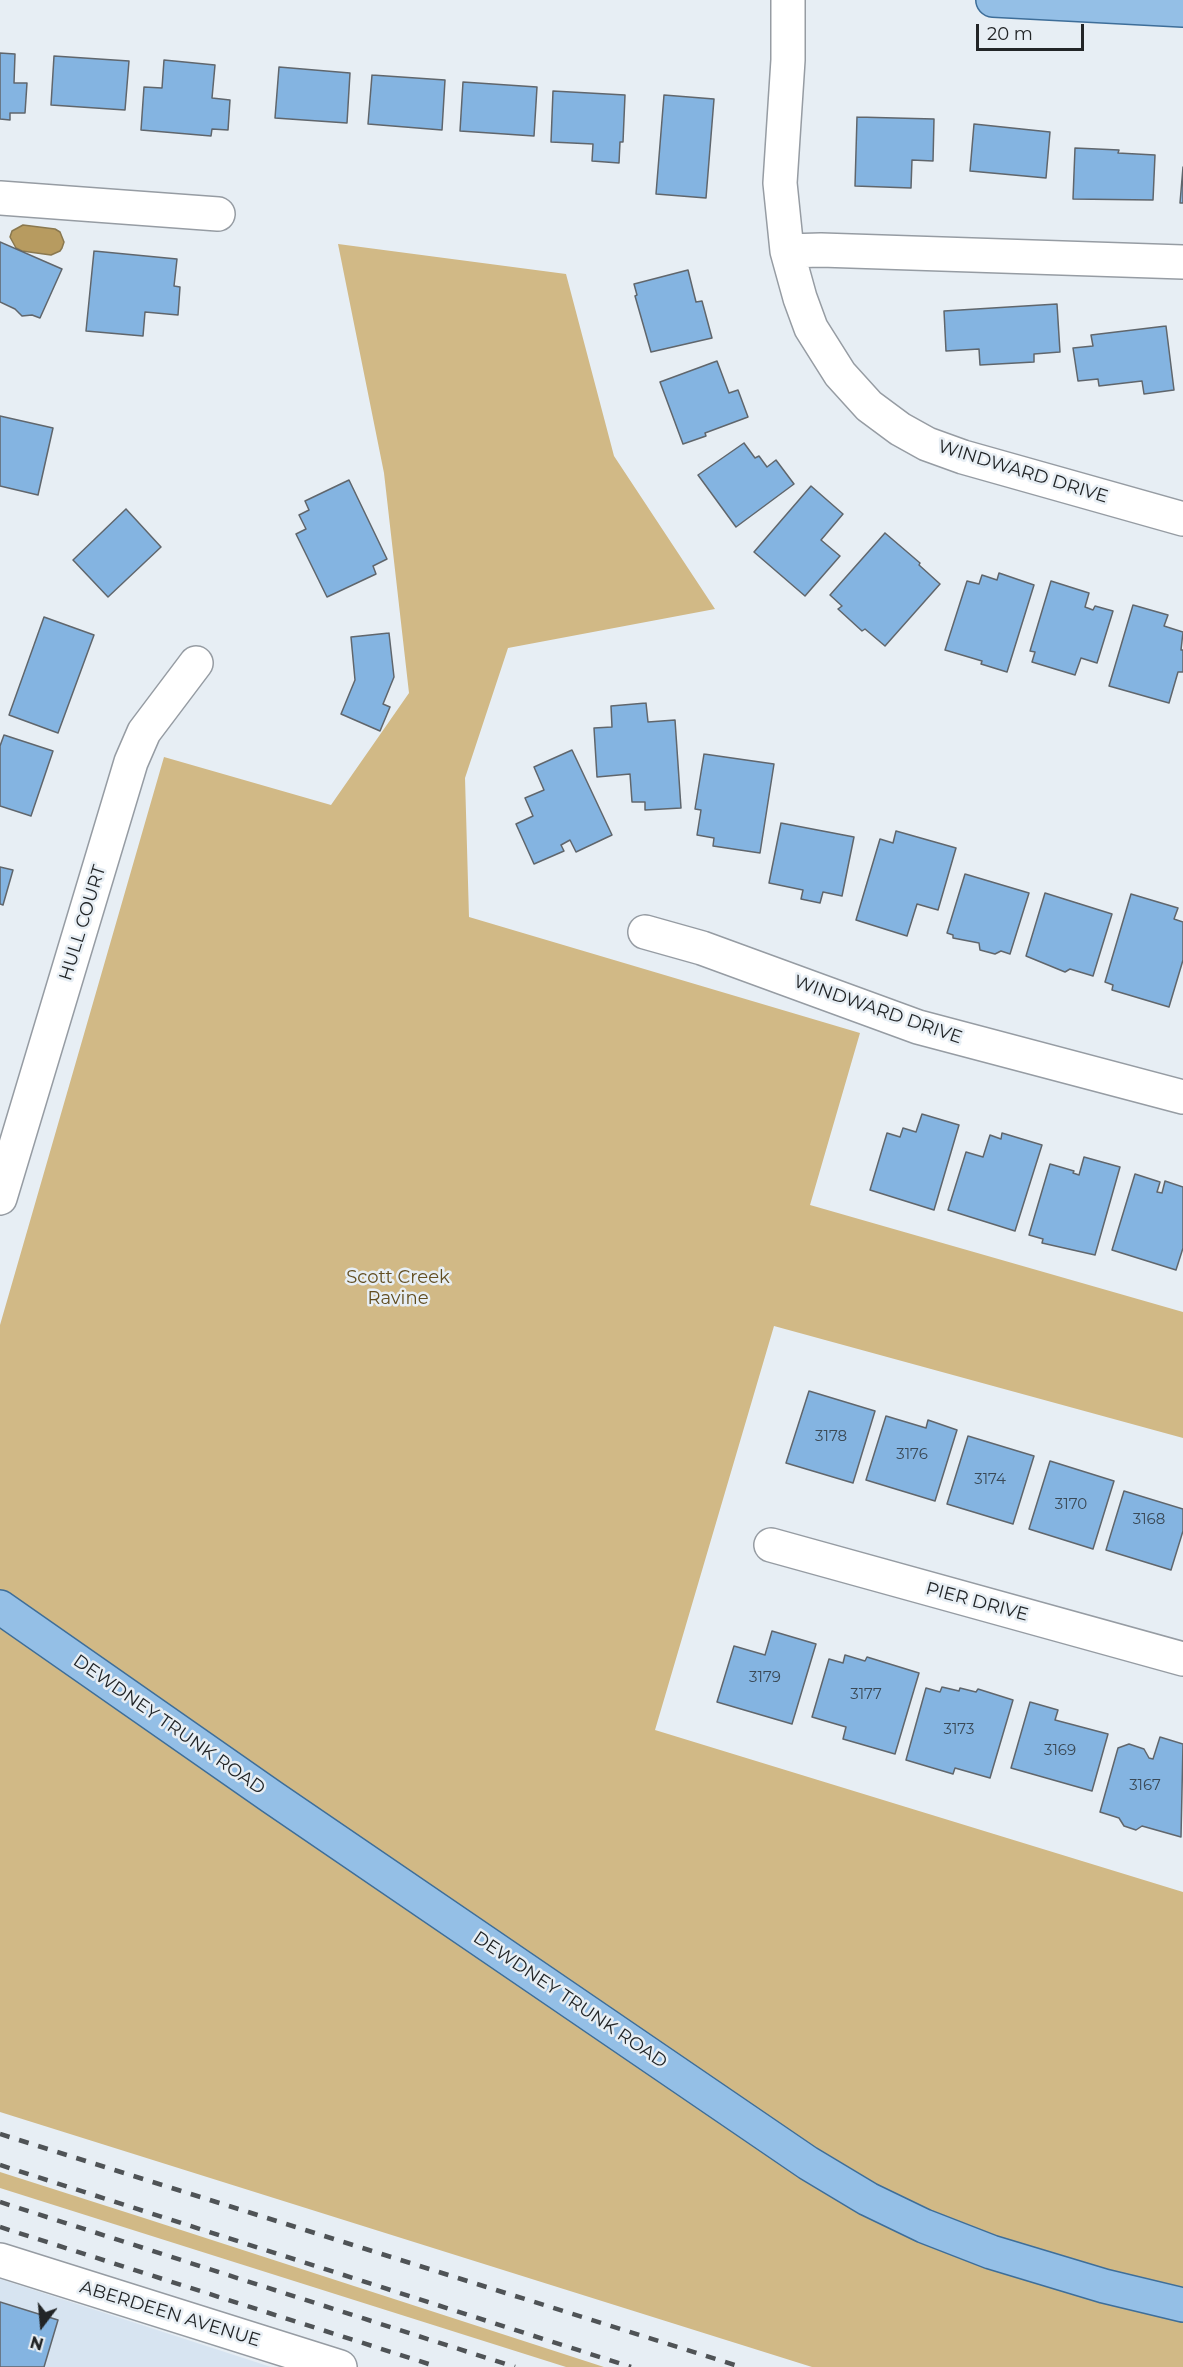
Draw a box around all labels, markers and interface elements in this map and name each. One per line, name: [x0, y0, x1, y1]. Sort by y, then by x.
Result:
scale bar: [979, 12, 1087, 50]
text: 20 m: [987, 23, 1033, 45]
street label: WINDWARD DRIVE: [935, 436, 1111, 508]
street label: HULL COURT: [55, 863, 111, 983]
street label: WINDWARD DRIVE: [791, 971, 965, 1049]
park label: Scott Creek Ravine: [346, 1267, 450, 1310]
house number: 3178: [815, 1428, 847, 1446]
house number: 3176: [896, 1446, 928, 1464]
house number: 3174: [974, 1471, 1006, 1489]
house number: 3170: [1055, 1496, 1087, 1514]
house number: 3168: [1133, 1511, 1165, 1529]
street label: PIER DRIVE: [923, 1578, 1031, 1626]
street label: DEWDNEY TRUNK ROAD: [69, 1650, 269, 1800]
house number: 3179: [749, 1669, 781, 1687]
house number: 3177: [850, 1686, 882, 1704]
house number: 3173: [943, 1721, 975, 1739]
house number: 3169: [1044, 1742, 1076, 1760]
house number: 3167: [1129, 1777, 1161, 1795]
street label: DEWDNEY TRUNK ROAD: [469, 1927, 671, 2073]
street label: ABERDEEN AVENUE: [77, 2276, 263, 2352]
north arrow: [12, 2295, 72, 2355]
text: N: [28, 2332, 46, 2354]

